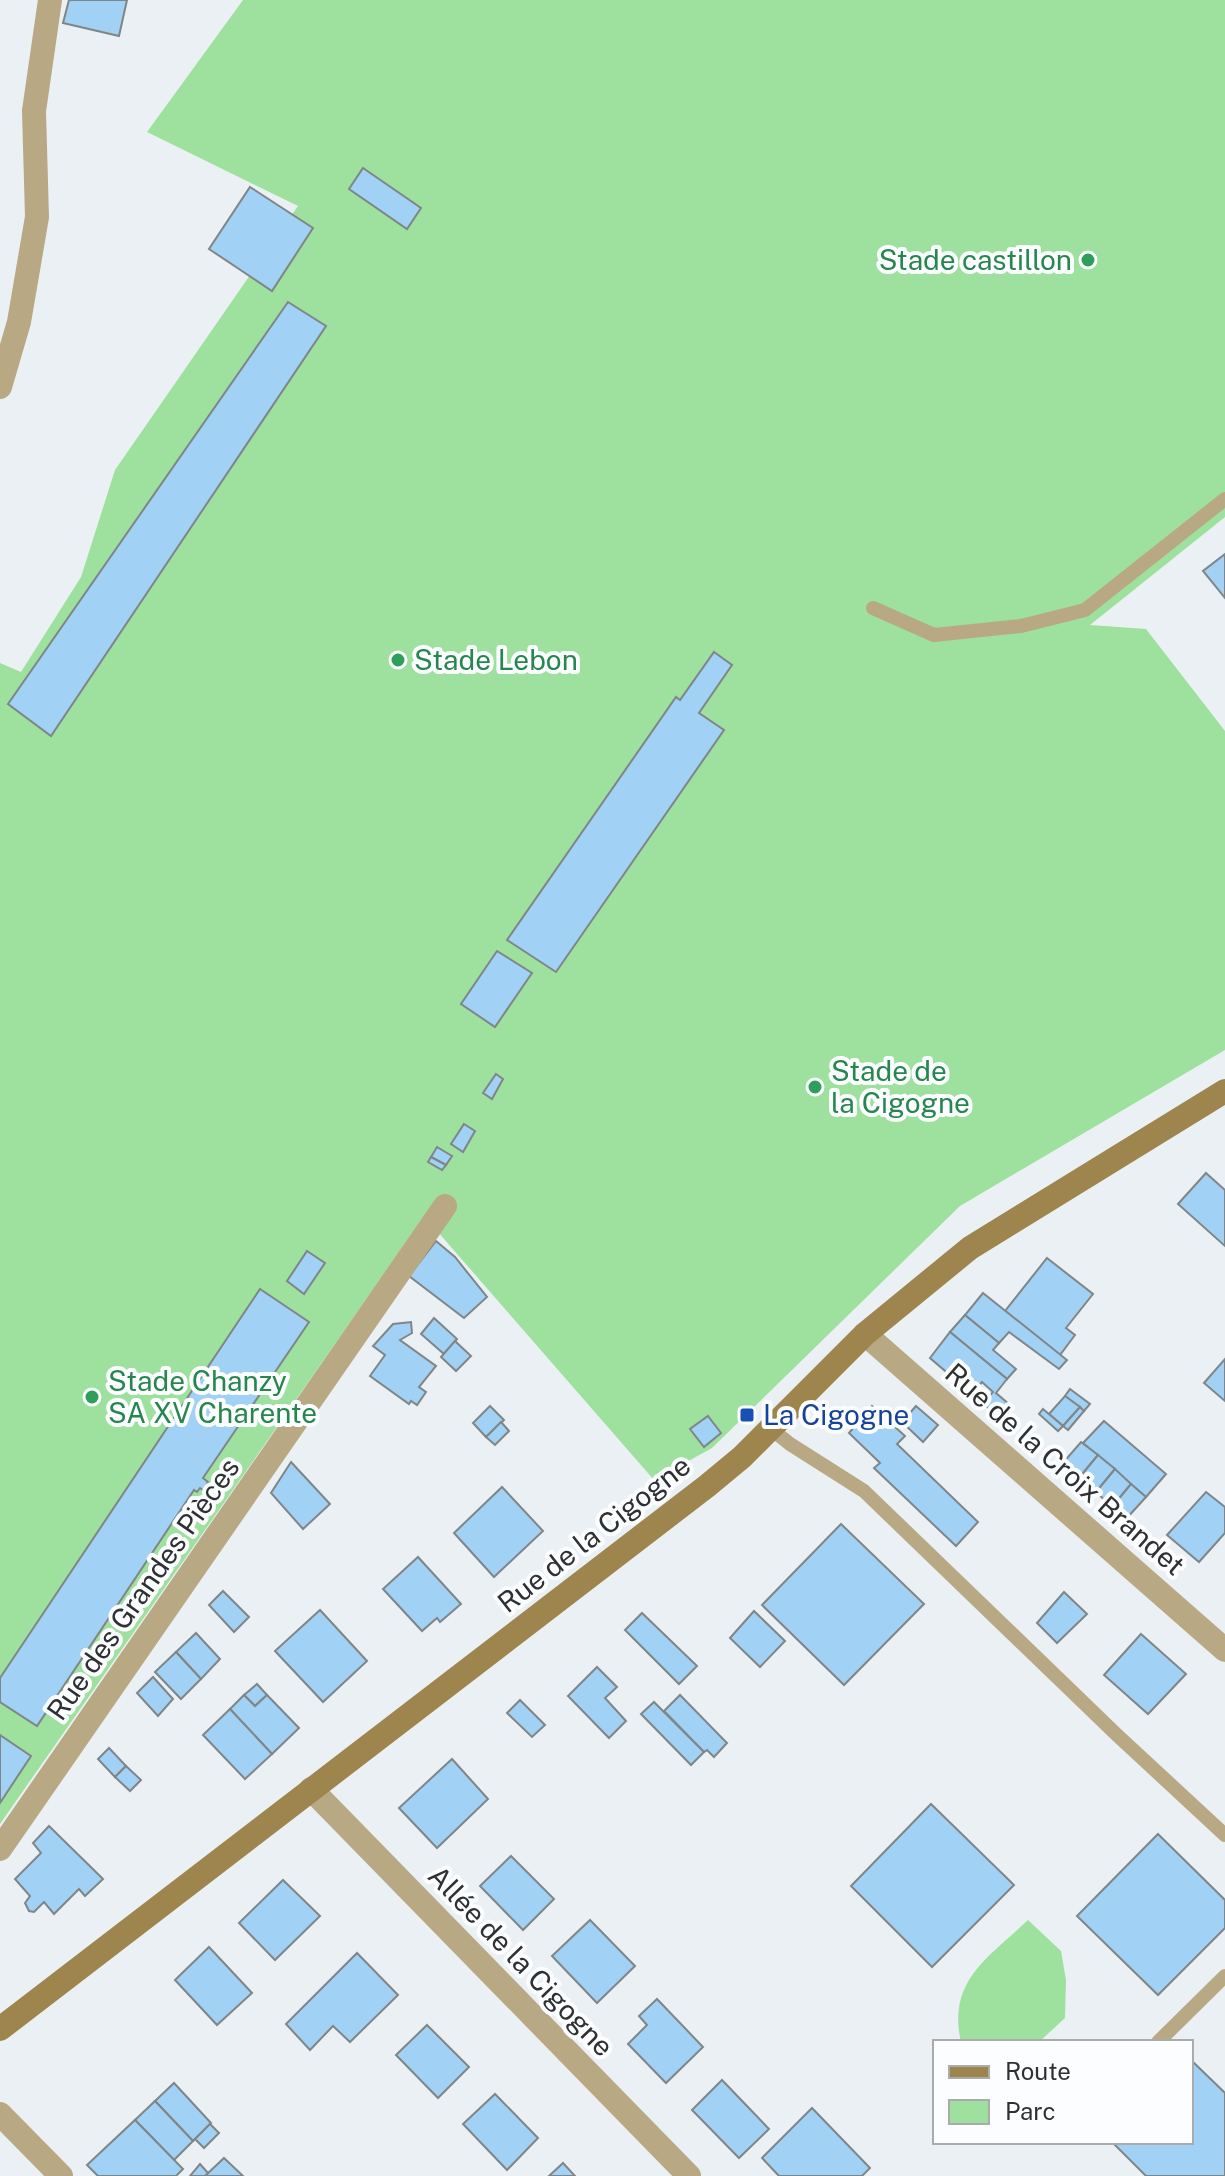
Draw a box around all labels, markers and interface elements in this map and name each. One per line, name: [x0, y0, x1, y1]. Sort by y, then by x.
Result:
place label: Stade castillon: [879, 243, 1072, 276]
marker: Stade castillon: [1079, 251, 1097, 269]
place label: Stade Lebon: [414, 643, 578, 676]
marker: Stade Lebon: [389, 651, 407, 669]
place label: Stade de la Cigogne: [831, 1054, 970, 1119]
marker: Stade de la Cigogne: [806, 1078, 824, 1096]
street label: Rue de la Croix Brandet: [939, 1356, 1192, 1581]
place label: Stade Chanzy SA XV Charente: [108, 1364, 317, 1429]
marker: Stade Chanzy SA XV Charente: [83, 1388, 101, 1406]
place label: La Cigogne: [763, 1398, 909, 1431]
marker: La Cigogne: [738, 1406, 756, 1424]
street label: Rue de la Cigogne: [491, 1448, 697, 1619]
street label: Rue des Grandes Pièces: [40, 1451, 246, 1726]
street label: Allée de la Cigogne: [422, 1859, 621, 2063]
legend: [933, 2040, 1193, 2144]
text: Route: [1005, 2057, 1071, 2085]
text: Parc: [1005, 2097, 1056, 2125]

